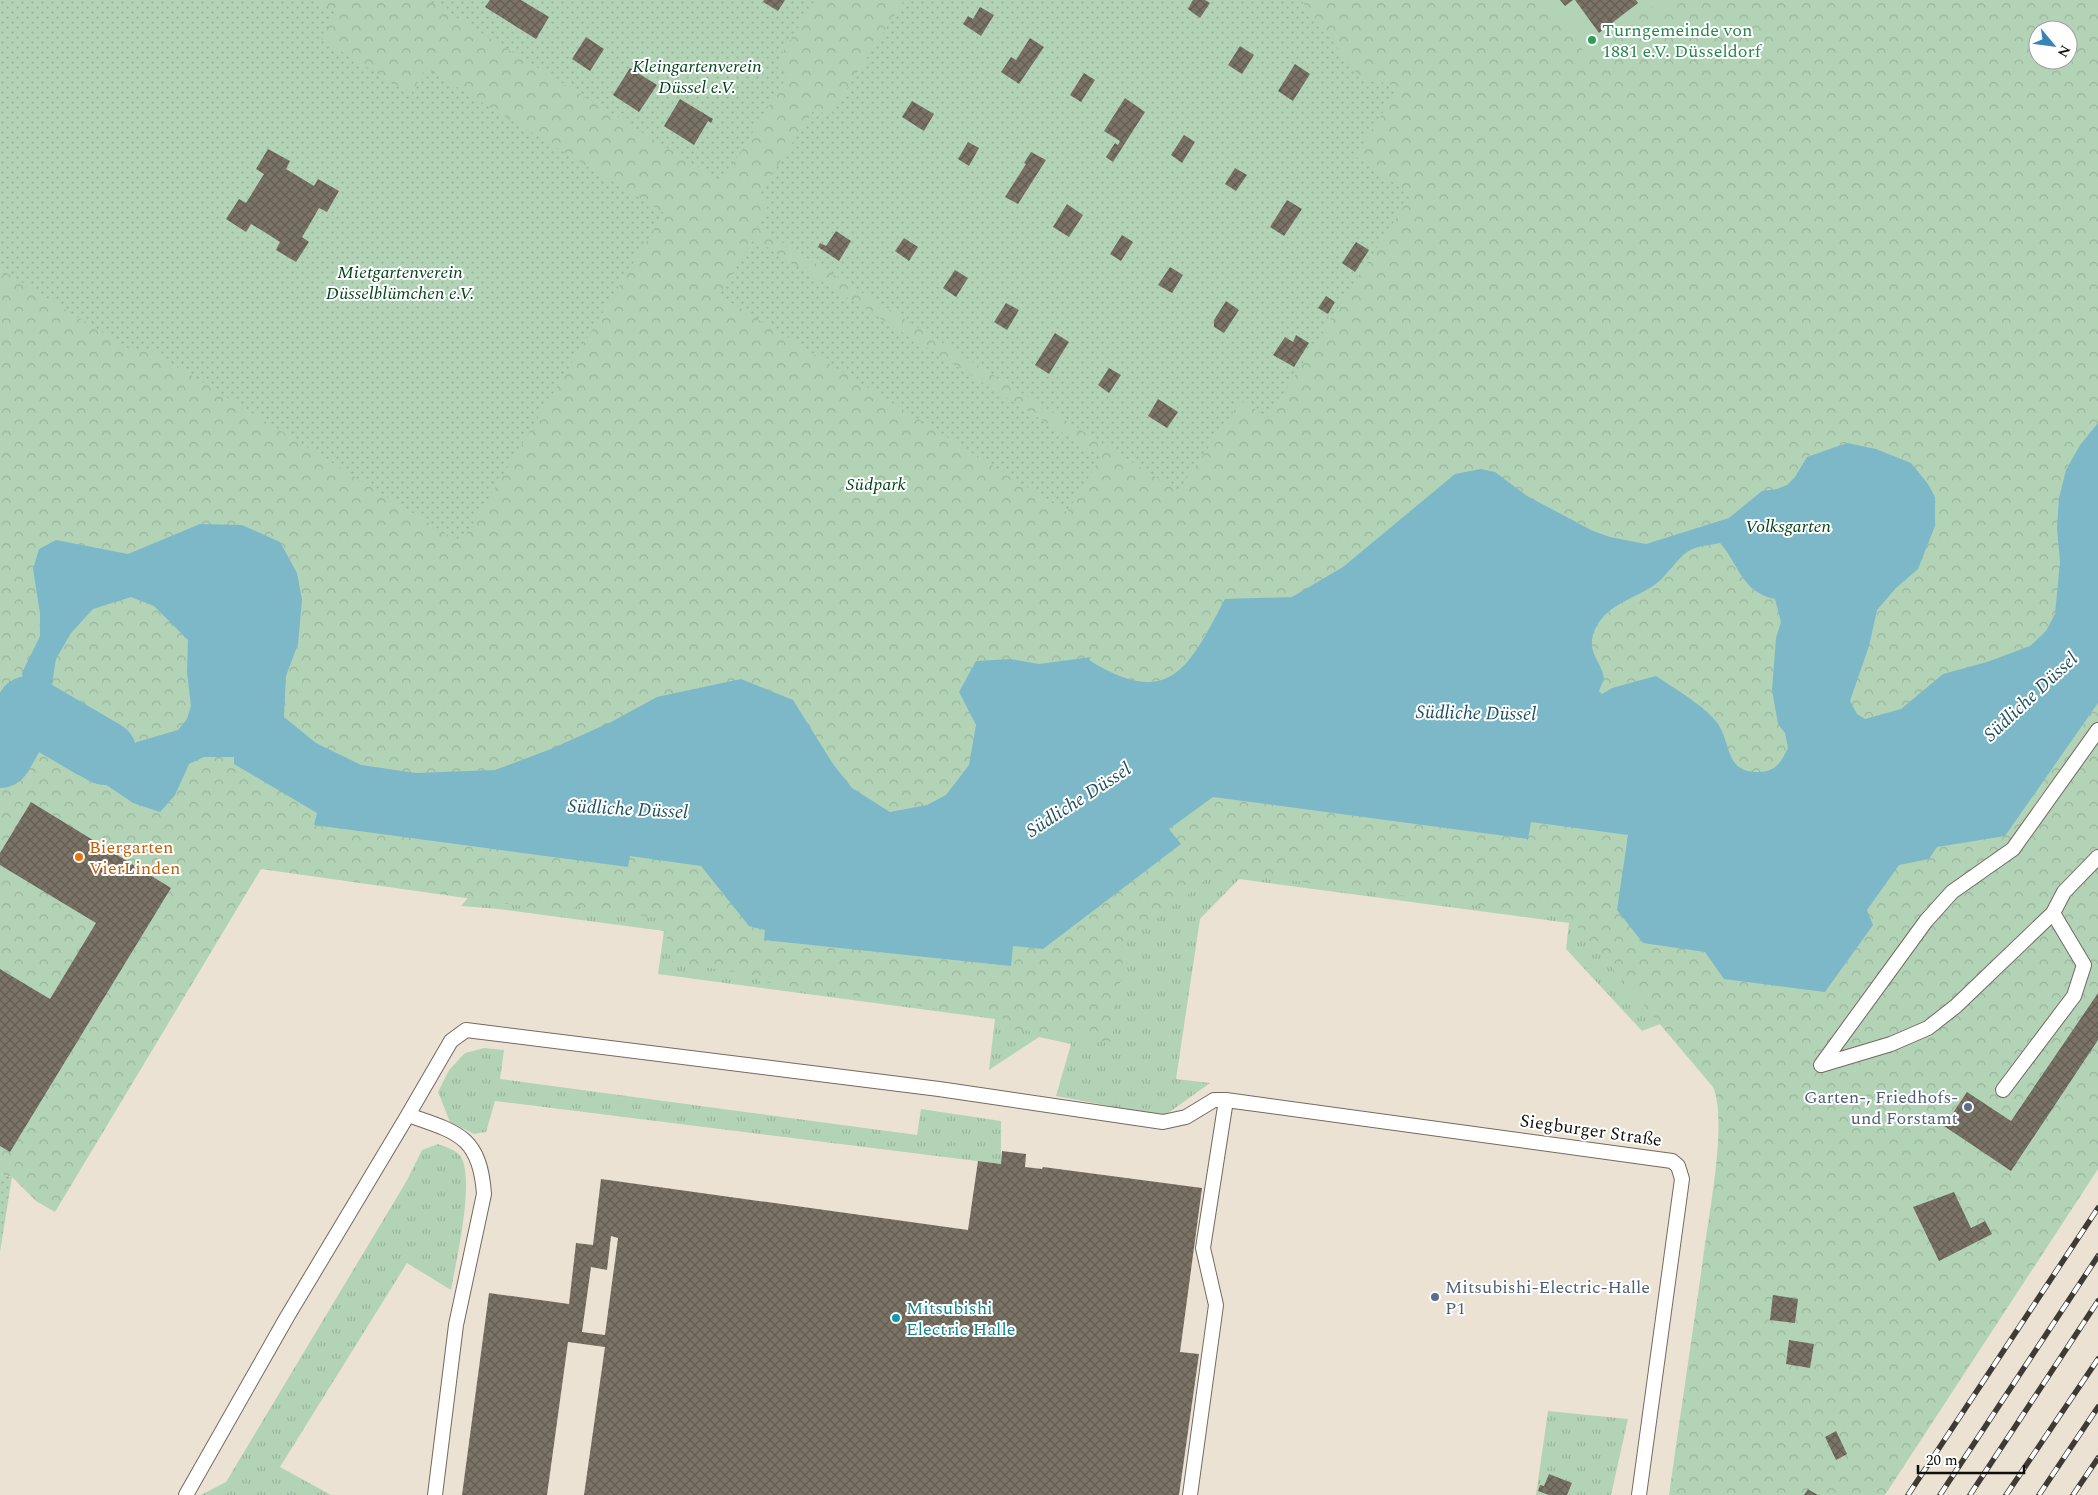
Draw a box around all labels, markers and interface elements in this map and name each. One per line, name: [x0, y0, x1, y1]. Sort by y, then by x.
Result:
place label: Turngemeinde von 1881 e.V. Düsseldorf: [1602, 17, 1763, 65]
north arrow: [2028, 20, 2078, 70]
marker: Turngemeinde von 1881 e.V. Düsseldorf: [1586, 34, 1598, 46]
text: N: [2052, 41, 2076, 61]
park label: Kleingartenverein Düssel e.V.: [632, 53, 762, 101]
park label: Mietgartenverein Düsselblümchen e.V.: [326, 259, 474, 307]
park label: Südpark: [846, 471, 907, 498]
park label: Volksgarten: [1745, 513, 1832, 540]
water label: Südliche Düssel: [1977, 645, 2085, 749]
water label: Südliche Düssel: [1416, 698, 1537, 729]
water label: Südliche Düssel: [1020, 755, 1137, 845]
water label: Südliche Düssel: [567, 792, 689, 827]
place label: Biergarten VierLinden: [89, 834, 181, 882]
marker: Biergarten VierLinden: [73, 851, 85, 863]
place label: Garten-, Friedhofs- und Forstamt: [1804, 1084, 1958, 1132]
marker: Garten-, Friedhofs- und Forstamt: [1962, 1101, 1974, 1113]
street label: Siegburger Straße: [1518, 1107, 1664, 1154]
place label: Mitsubishi-Electric-Halle P1: [1445, 1274, 1650, 1322]
marker: Mitsubishi-Electric-Halle P1: [1429, 1291, 1441, 1303]
place label: Mitsubishi Electric Halle: [906, 1295, 1015, 1343]
marker: Mitsubishi Electric Halle: [890, 1312, 902, 1324]
scale bar: [1918, 1442, 2024, 1474]
text: 20 m: [1926, 1449, 1958, 1472]

